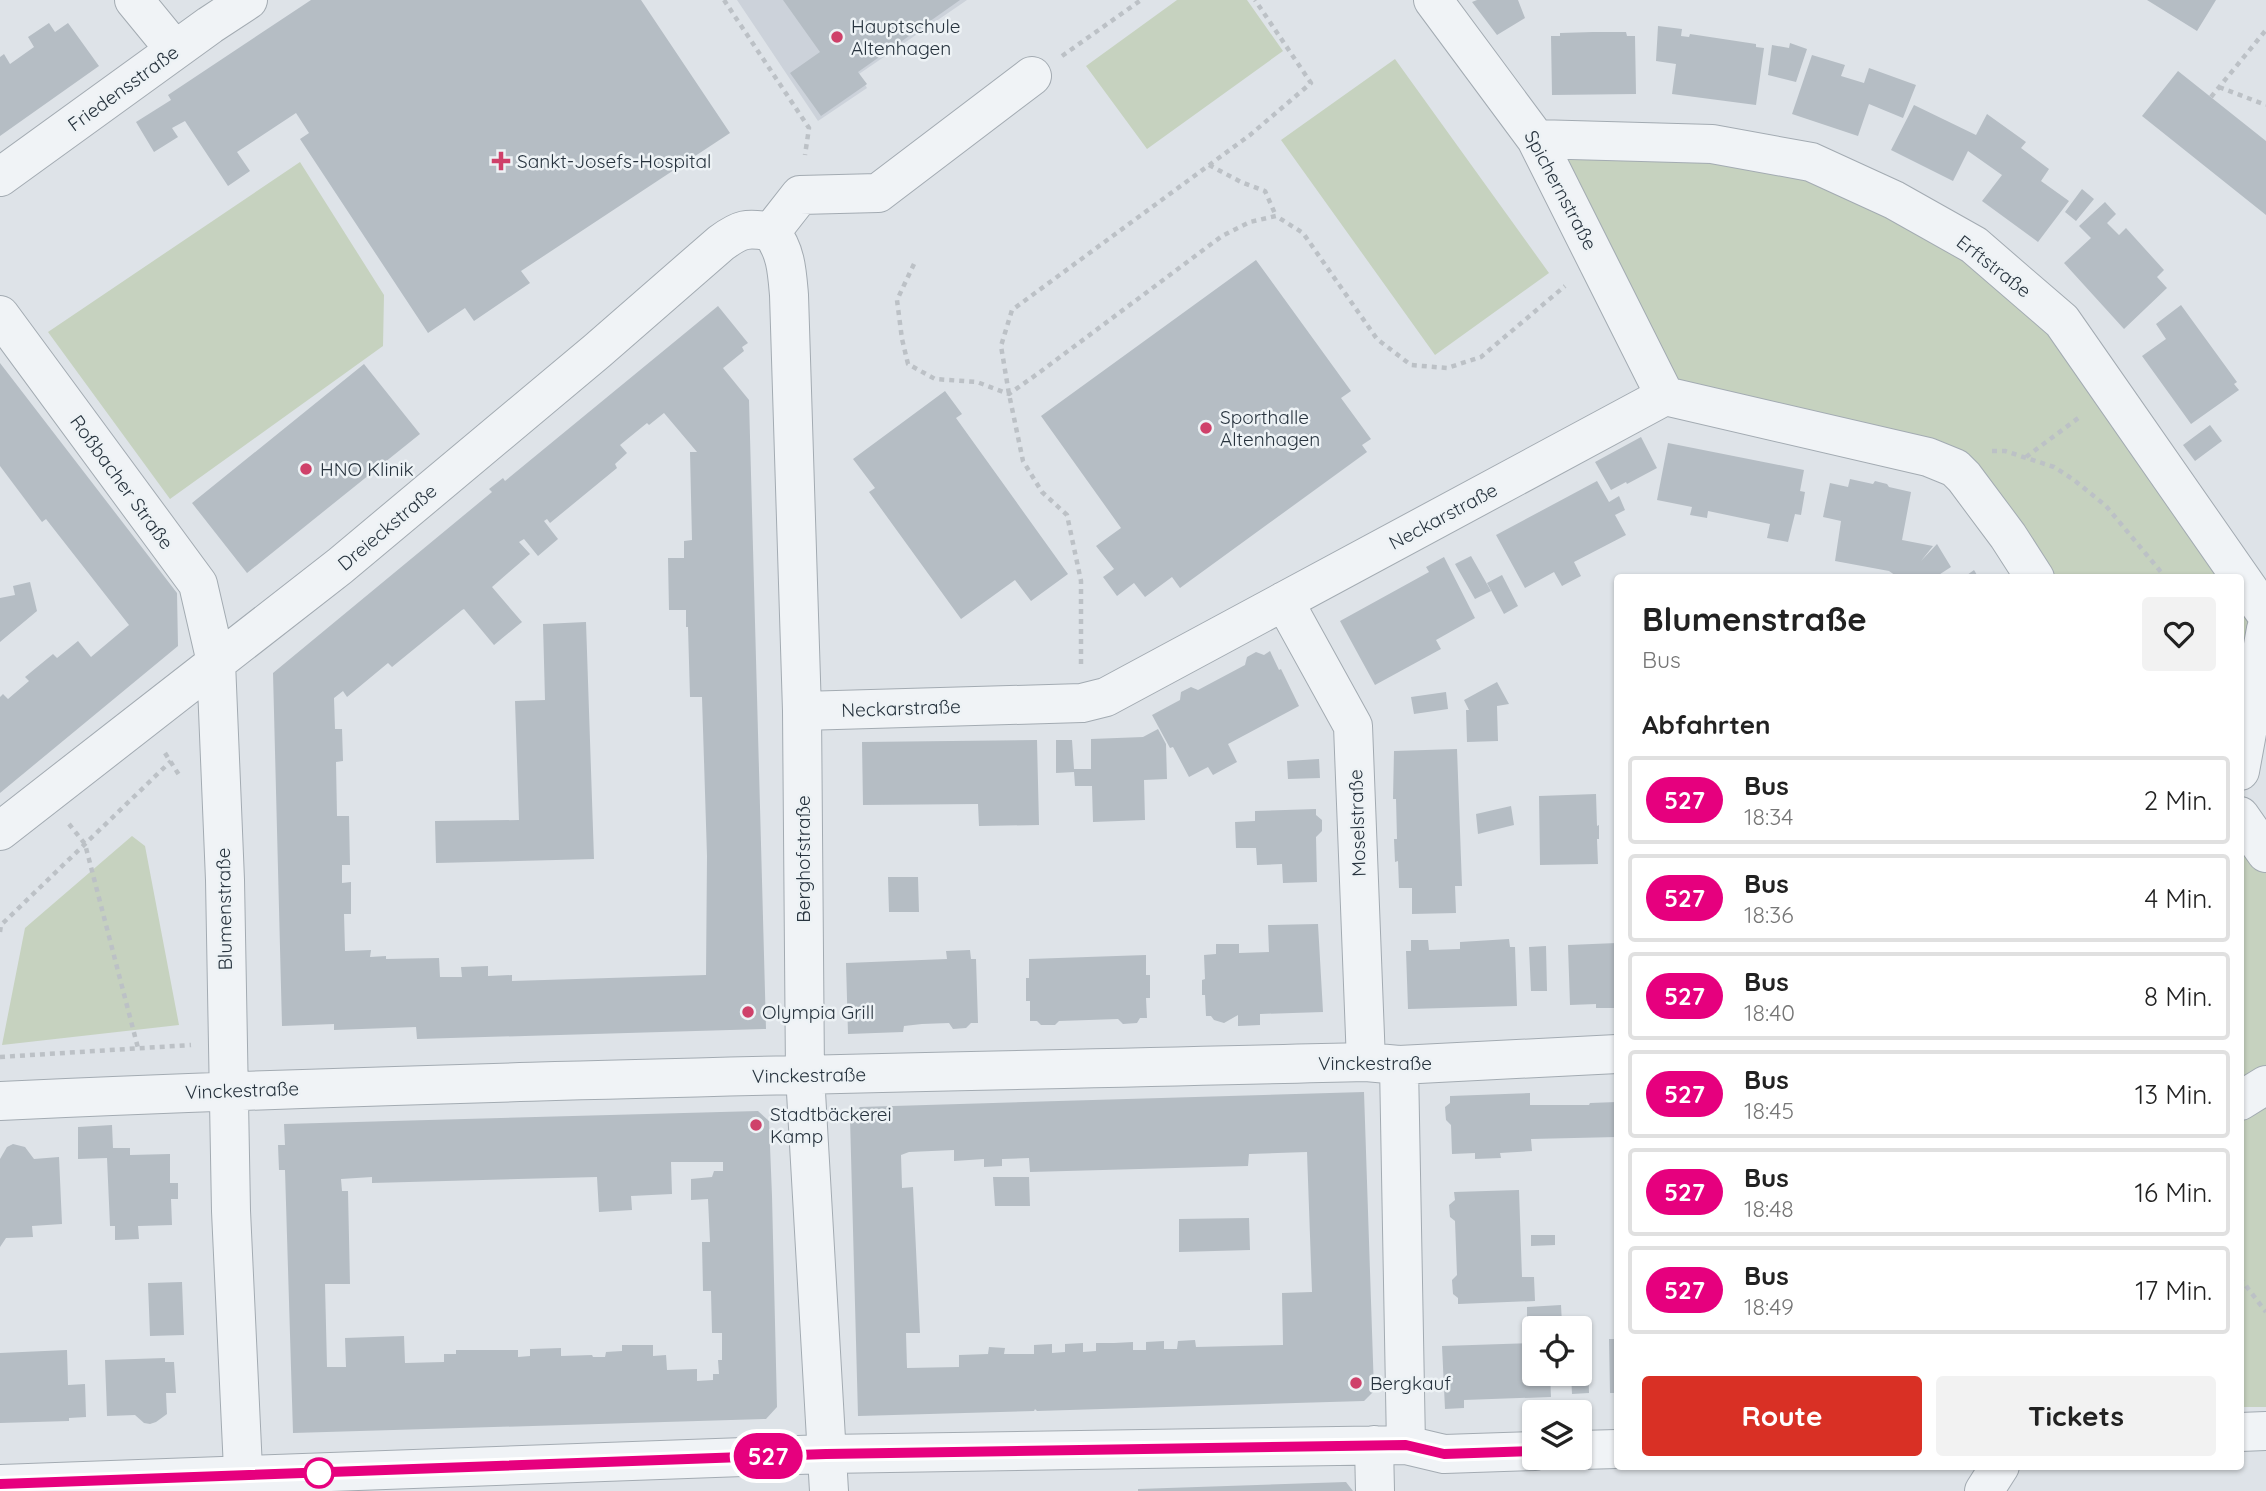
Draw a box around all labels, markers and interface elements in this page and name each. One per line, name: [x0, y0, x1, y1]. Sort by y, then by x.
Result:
place label: Hauptschule Altenhagen: [851, 14, 960, 60]
marker: Hauptschule Altenhagen: [829, 29, 845, 45]
street label: Friedensstraße: [63, 40, 183, 136]
street label: Spichernstraße: [1519, 126, 1603, 254]
place label: Sankt-Josefs-Hospital: [517, 149, 711, 173]
marker: Sankt-Josefs-Hospital: [491, 151, 511, 171]
street label: Erftstraße: [1952, 229, 2036, 303]
place label: Sporthalle Altenhagen: [1220, 405, 1320, 451]
street label: Roßbacher Straße: [65, 410, 179, 554]
marker: Sporthalle Altenhagen: [1198, 420, 1214, 436]
place label: HNO Klinik: [320, 457, 414, 481]
marker: HNO Klinik: [298, 461, 314, 477]
street label: Neckarstraße: [1385, 477, 1501, 555]
street label: Dreieckstraße: [332, 479, 442, 575]
button: heart: [2142, 597, 2216, 671]
text: Blumenstraße: [1642, 598, 1867, 639]
text: Bus: [1642, 645, 1681, 674]
street label: Neckarstraße: [841, 694, 961, 722]
text: Abfahrten: [1642, 708, 1771, 741]
street label: Moselstraße: [1343, 769, 1371, 877]
text: Bus: [1744, 769, 1789, 802]
text: 2 Min.: [2144, 784, 2212, 817]
text: 527: [1664, 785, 1705, 815]
street label: Berghofstraße: [791, 795, 815, 923]
text: 18:34: [1744, 802, 1793, 831]
street label: Blumenstraße: [211, 847, 237, 971]
text: Bus: [1744, 867, 1789, 900]
text: 4 Min.: [2144, 882, 2212, 915]
text: 527: [1664, 883, 1705, 913]
text: 18:36: [1744, 900, 1794, 929]
text: Bus: [1744, 965, 1789, 998]
text: 8 Min.: [2144, 980, 2212, 1013]
text: 527: [1664, 981, 1705, 1011]
text: 18:40: [1744, 998, 1795, 1027]
place label: Olympia Grill: [762, 1000, 874, 1024]
marker: Olympia Grill: [740, 1004, 756, 1020]
street label: Vinckestraße: [1318, 1051, 1432, 1075]
street label: Vinckestraße: [752, 1062, 866, 1088]
text: Bus: [1744, 1063, 1789, 1096]
street label: Vinckestraße: [185, 1076, 299, 1104]
text: 13 Min.: [2135, 1078, 2212, 1111]
text: 527: [1664, 1079, 1705, 1109]
text: 18:45: [1744, 1096, 1794, 1125]
place label: Stadtbäckerei Kamp: [770, 1102, 892, 1148]
marker: Stadtbäckerei Kamp: [748, 1117, 764, 1133]
text: Bus: [1744, 1161, 1789, 1194]
text: 16 Min.: [2134, 1176, 2212, 1209]
text: 527: [1664, 1177, 1705, 1207]
text: 18:48: [1744, 1194, 1794, 1223]
text: Bus: [1744, 1259, 1789, 1292]
text: 17 Min.: [2135, 1274, 2212, 1307]
text: 527: [1664, 1275, 1705, 1305]
text: 18:49: [1744, 1292, 1794, 1321]
map controls: [1522, 1316, 1592, 1470]
button: locate: [1522, 1316, 1592, 1386]
place label: Bergkauf: [1370, 1371, 1451, 1395]
marker: Bergkauf: [1348, 1375, 1364, 1391]
button: Route: [1642, 1376, 1922, 1456]
button: Tickets: [1936, 1376, 2216, 1456]
button: layers: [1522, 1400, 1592, 1470]
line badge: 527: [728, 1433, 808, 1479]
text: 527: [748, 1441, 788, 1471]
unlabelled marker: [304, 1458, 334, 1488]

